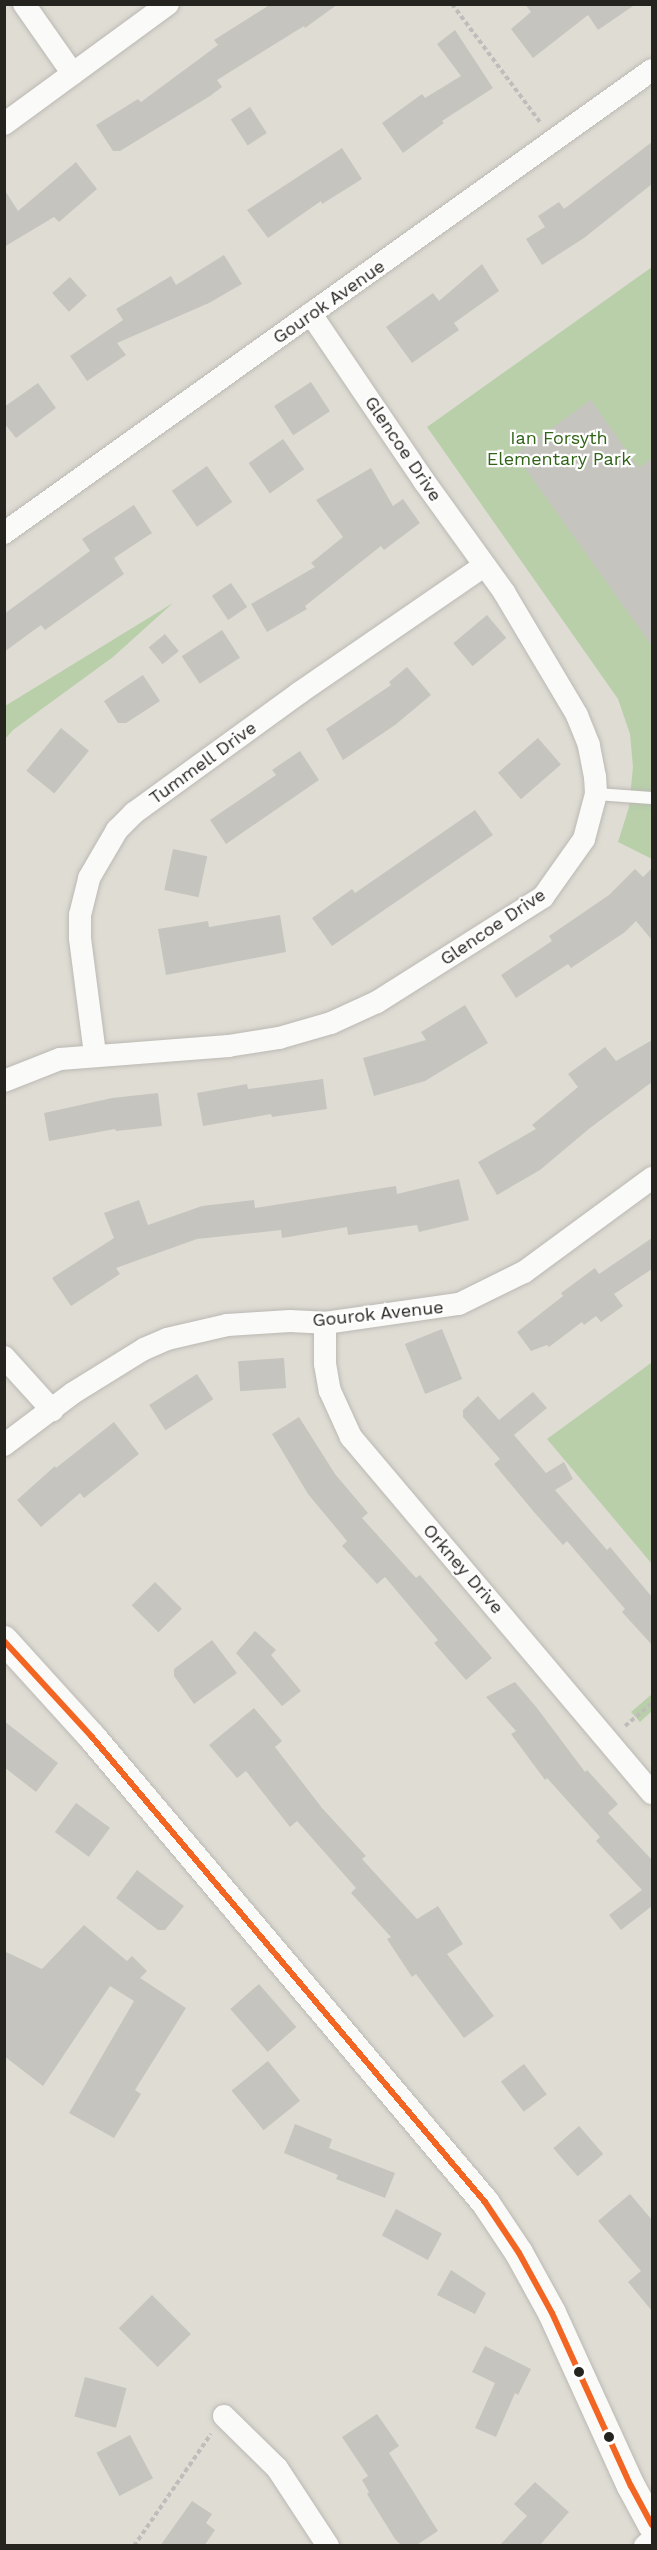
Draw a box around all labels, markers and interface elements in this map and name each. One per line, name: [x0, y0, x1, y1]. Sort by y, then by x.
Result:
street label: Gourok Avenue: [268, 255, 390, 349]
street label: Glencoe Drive: [360, 392, 446, 506]
park label: Ian Forsyth Elementary Park: [486, 428, 632, 470]
street label: Tummell Drive: [145, 717, 261, 809]
street label: Glencoe Drive: [436, 884, 550, 970]
street label: Gourok Avenue: [311, 1296, 445, 1332]
street label: Orkney Drive: [418, 1520, 508, 1618]
unlabelled marker: [573, 2366, 585, 2378]
unlabelled marker: [603, 2431, 615, 2443]

